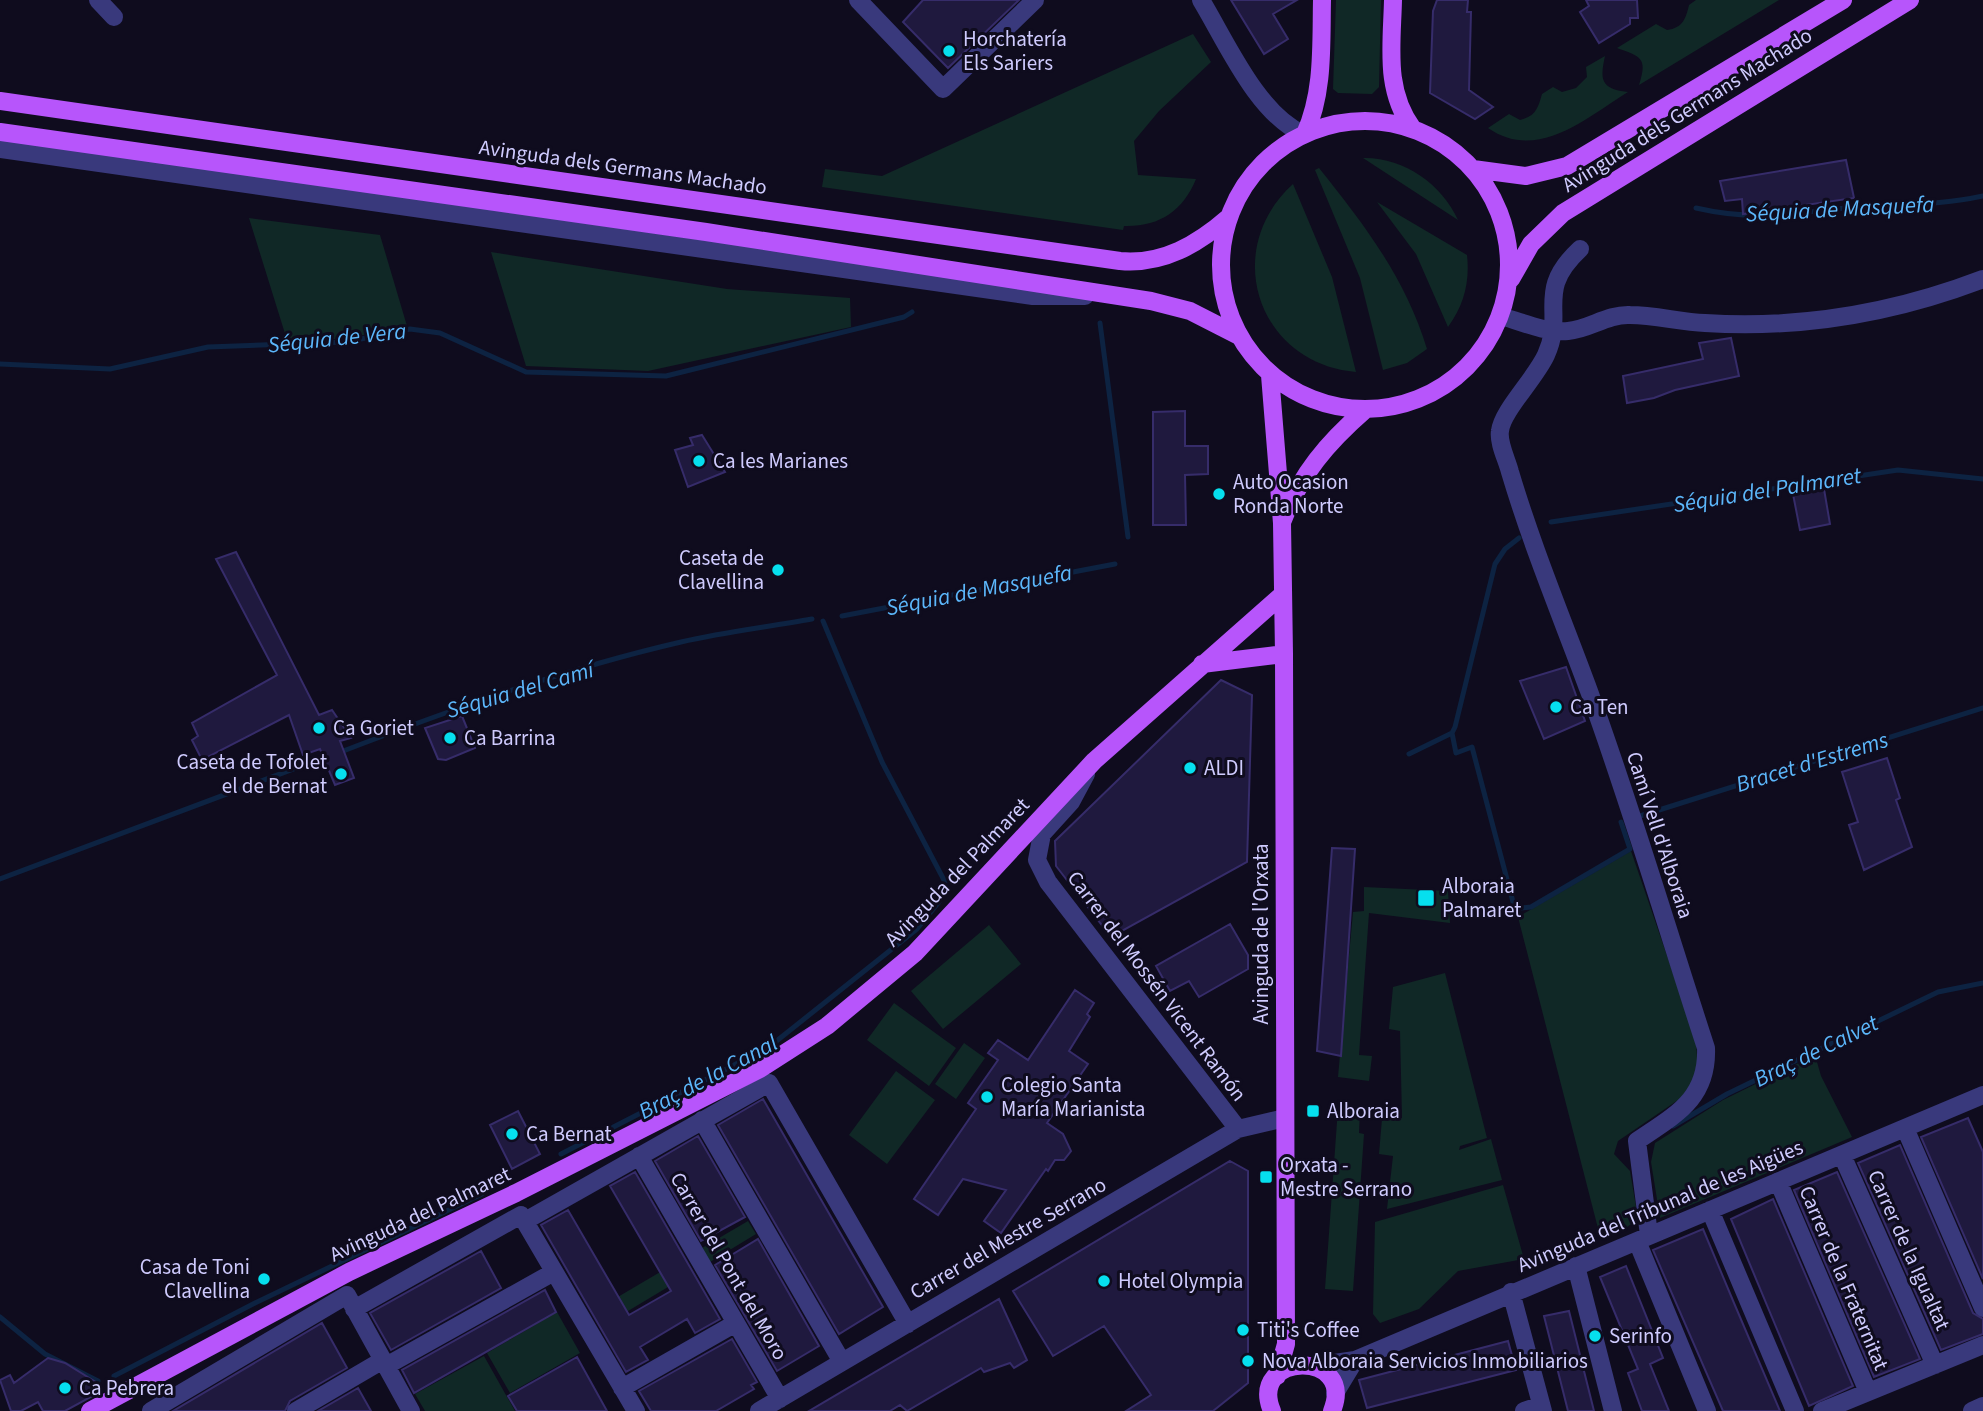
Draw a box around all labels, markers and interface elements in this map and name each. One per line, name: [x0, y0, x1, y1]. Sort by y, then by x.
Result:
street label: Avinguda dels Germans Machado: [1556, 20, 1818, 200]
place label: Horchatería Els Sariers: [963, 24, 1067, 78]
marker: Horchatería Els Sariers: [941, 43, 957, 59]
street label: Avinguda dels Germans Machado: [477, 132, 769, 202]
water label: Séquia de Masquefa: [1745, 188, 1935, 230]
water label: Séquia de Vera: [266, 314, 408, 362]
place label: Ca les Marianes: [713, 446, 848, 476]
marker: Ca les Marianes: [691, 453, 707, 469]
water label: Séquia del Palmaret: [1671, 459, 1864, 521]
place label: Auto Ocasion Ronda Norte: [1233, 467, 1349, 521]
marker: Auto Ocasion Ronda Norte: [1211, 486, 1227, 502]
place label: Caseta de Clavellina: [678, 543, 764, 597]
water label: Séquia de Masquefa: [883, 556, 1075, 624]
marker: Caseta de Clavellina: [770, 562, 786, 578]
water label: Séquia del Camí: [442, 652, 601, 727]
place label: Ca Ten: [1570, 692, 1629, 722]
marker: Ca Ten: [1548, 699, 1564, 715]
place label: Ca Goriet: [333, 713, 414, 743]
marker: Ca Goriet: [311, 720, 327, 736]
place label: Ca Barrina: [464, 723, 556, 753]
water label: Bracet d'Estrems: [1732, 723, 1892, 801]
marker: Ca Barrina: [442, 730, 458, 746]
place label: Caseta de Tofolet el de Bernat: [177, 747, 327, 801]
street label: Camí Vell d'Alboraia: [1619, 748, 1701, 922]
place label: ALDI: [1204, 753, 1244, 783]
marker: ALDI: [1182, 760, 1198, 776]
marker: Caseta de Tofolet el de Bernat: [333, 766, 349, 782]
street label: Avinguda del Palmaret: [878, 791, 1036, 953]
street label: Avinguda de l'Orxata: [1246, 844, 1276, 1024]
street label: Carrer del Mossén Vicent Ramón: [1060, 864, 1254, 1108]
place label: Alboraia Palmaret: [1442, 871, 1521, 925]
marker: Alboraia Palmaret: [1416, 888, 1436, 908]
water label: Braç de Calvet: [1748, 1006, 1884, 1095]
water label: Braç de la Canal: [633, 1026, 784, 1128]
place label: Colegio Santa María Marianista: [1001, 1070, 1145, 1124]
marker: Colegio Santa María Marianista: [979, 1089, 995, 1105]
place label: Alboraia: [1327, 1096, 1400, 1126]
marker: Alboraia: [1305, 1103, 1321, 1119]
place label: Ca Bernat: [526, 1119, 612, 1149]
marker: Ca Bernat: [504, 1126, 520, 1142]
street label: Avinguda del Tribunal de les Aigües: [1512, 1132, 1808, 1280]
place label: Orxata - Mestre Serrano: [1280, 1150, 1412, 1204]
street label: Avinguda del Palmaret: [324, 1159, 516, 1269]
street label: Carrer de la Igualtat: [1860, 1165, 1958, 1335]
street label: Carrer del Pont del Moro: [663, 1166, 795, 1366]
street label: Carrer del Mestre Serrano: [904, 1169, 1112, 1307]
marker: Orxata - Mestre Serrano: [1258, 1169, 1274, 1185]
street label: Carrer de la Fraternitat: [1792, 1181, 1896, 1375]
place label: Casa de Toni Clavellina: [140, 1252, 250, 1306]
place label: Hotel Olympia: [1118, 1266, 1243, 1296]
marker: Casa de Toni Clavellina: [256, 1271, 272, 1287]
marker: Hotel Olympia: [1096, 1273, 1112, 1289]
place label: Titi's Coffee: [1257, 1315, 1360, 1345]
place label: Serinfo: [1609, 1321, 1672, 1351]
marker: Titi's Coffee: [1235, 1322, 1251, 1338]
marker: Serinfo: [1587, 1328, 1603, 1344]
place label: Nova Alboraia Servicios Inmobiliarios: [1262, 1346, 1588, 1376]
marker: Nova Alboraia Servicios Inmobiliarios: [1240, 1353, 1256, 1369]
place label: Ca Pebrera: [79, 1373, 174, 1403]
marker: Ca Pebrera: [57, 1380, 73, 1396]

